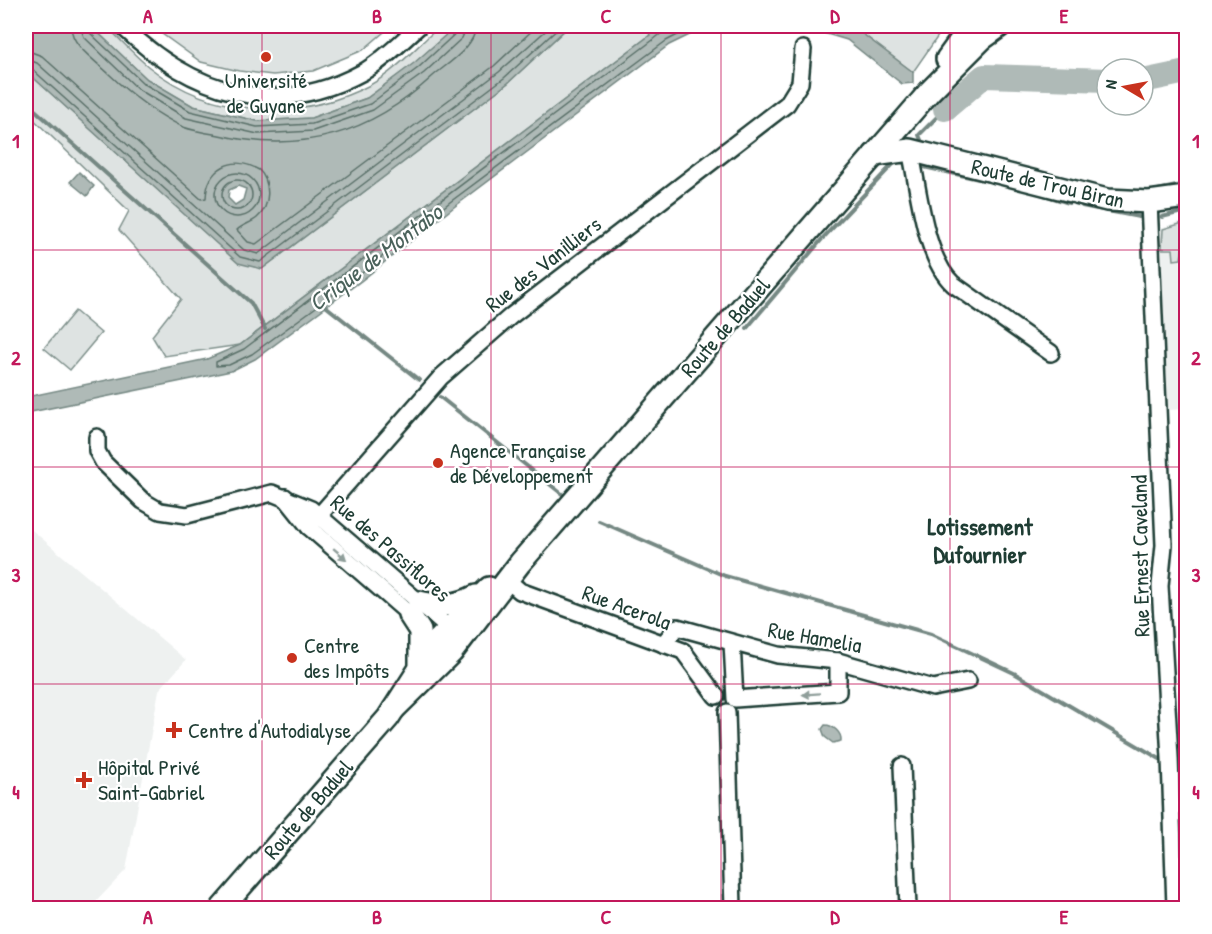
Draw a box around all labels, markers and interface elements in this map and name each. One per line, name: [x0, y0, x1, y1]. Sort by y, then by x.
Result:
text: A: [143, 2, 153, 29]
text: B: [372, 2, 382, 29]
text: C: [601, 2, 612, 29]
text: D: [830, 2, 840, 29]
text: E: [1060, 2, 1069, 29]
marker: Université de Guyane: [259, 50, 273, 64]
north arrow: [1095, 57, 1155, 117]
place label: Université de Guyane: [225, 65, 308, 120]
text: N: [1099, 78, 1122, 90]
text: 1: [12, 127, 20, 154]
text: 1: [1192, 127, 1200, 154]
street label: Route de Trou Biran: [969, 151, 1127, 215]
water label: Crique de Montabo: [301, 195, 451, 319]
street label: Rue des Vanilliers: [479, 209, 607, 319]
street label: Route de Baduel: [673, 271, 777, 383]
text: 2: [11, 344, 21, 371]
text: 2: [1191, 344, 1201, 371]
place label: Agence Française de Développement: [450, 435, 593, 490]
marker: Agence Française de Développement: [431, 456, 445, 470]
street label: Rue Ernest Caveland: [1124, 474, 1156, 637]
street label: Rue des Passiflores: [324, 487, 458, 609]
district label: Lotissement Dufournier: [927, 510, 1033, 570]
one-way arrow: [332, 547, 347, 560]
text: 3: [12, 561, 21, 588]
text: 3: [1192, 561, 1201, 588]
street label: Rue Acerola: [578, 577, 676, 637]
street label: Rue Hamelia: [766, 614, 865, 660]
place label: Centre des Impôts: [304, 630, 389, 685]
marker: Centre des Impôts: [285, 651, 299, 665]
one-way arrow: [802, 689, 821, 698]
place label: Centre d'Autodialyse: [188, 715, 352, 745]
marker: Centre d'Autodialyse: [165, 721, 183, 739]
place label: Hôpital Privé Saint-Gabriel: [98, 752, 204, 807]
street label: Route de Baduel: [256, 753, 360, 865]
marker: Hôpital Privé Saint-Gabriel: [75, 771, 93, 789]
text: 4: [12, 778, 20, 805]
text: 4: [1192, 778, 1200, 805]
text: A: [143, 903, 153, 930]
text: B: [372, 903, 382, 930]
text: C: [601, 903, 612, 930]
text: D: [830, 903, 840, 930]
text: E: [1060, 903, 1069, 930]

